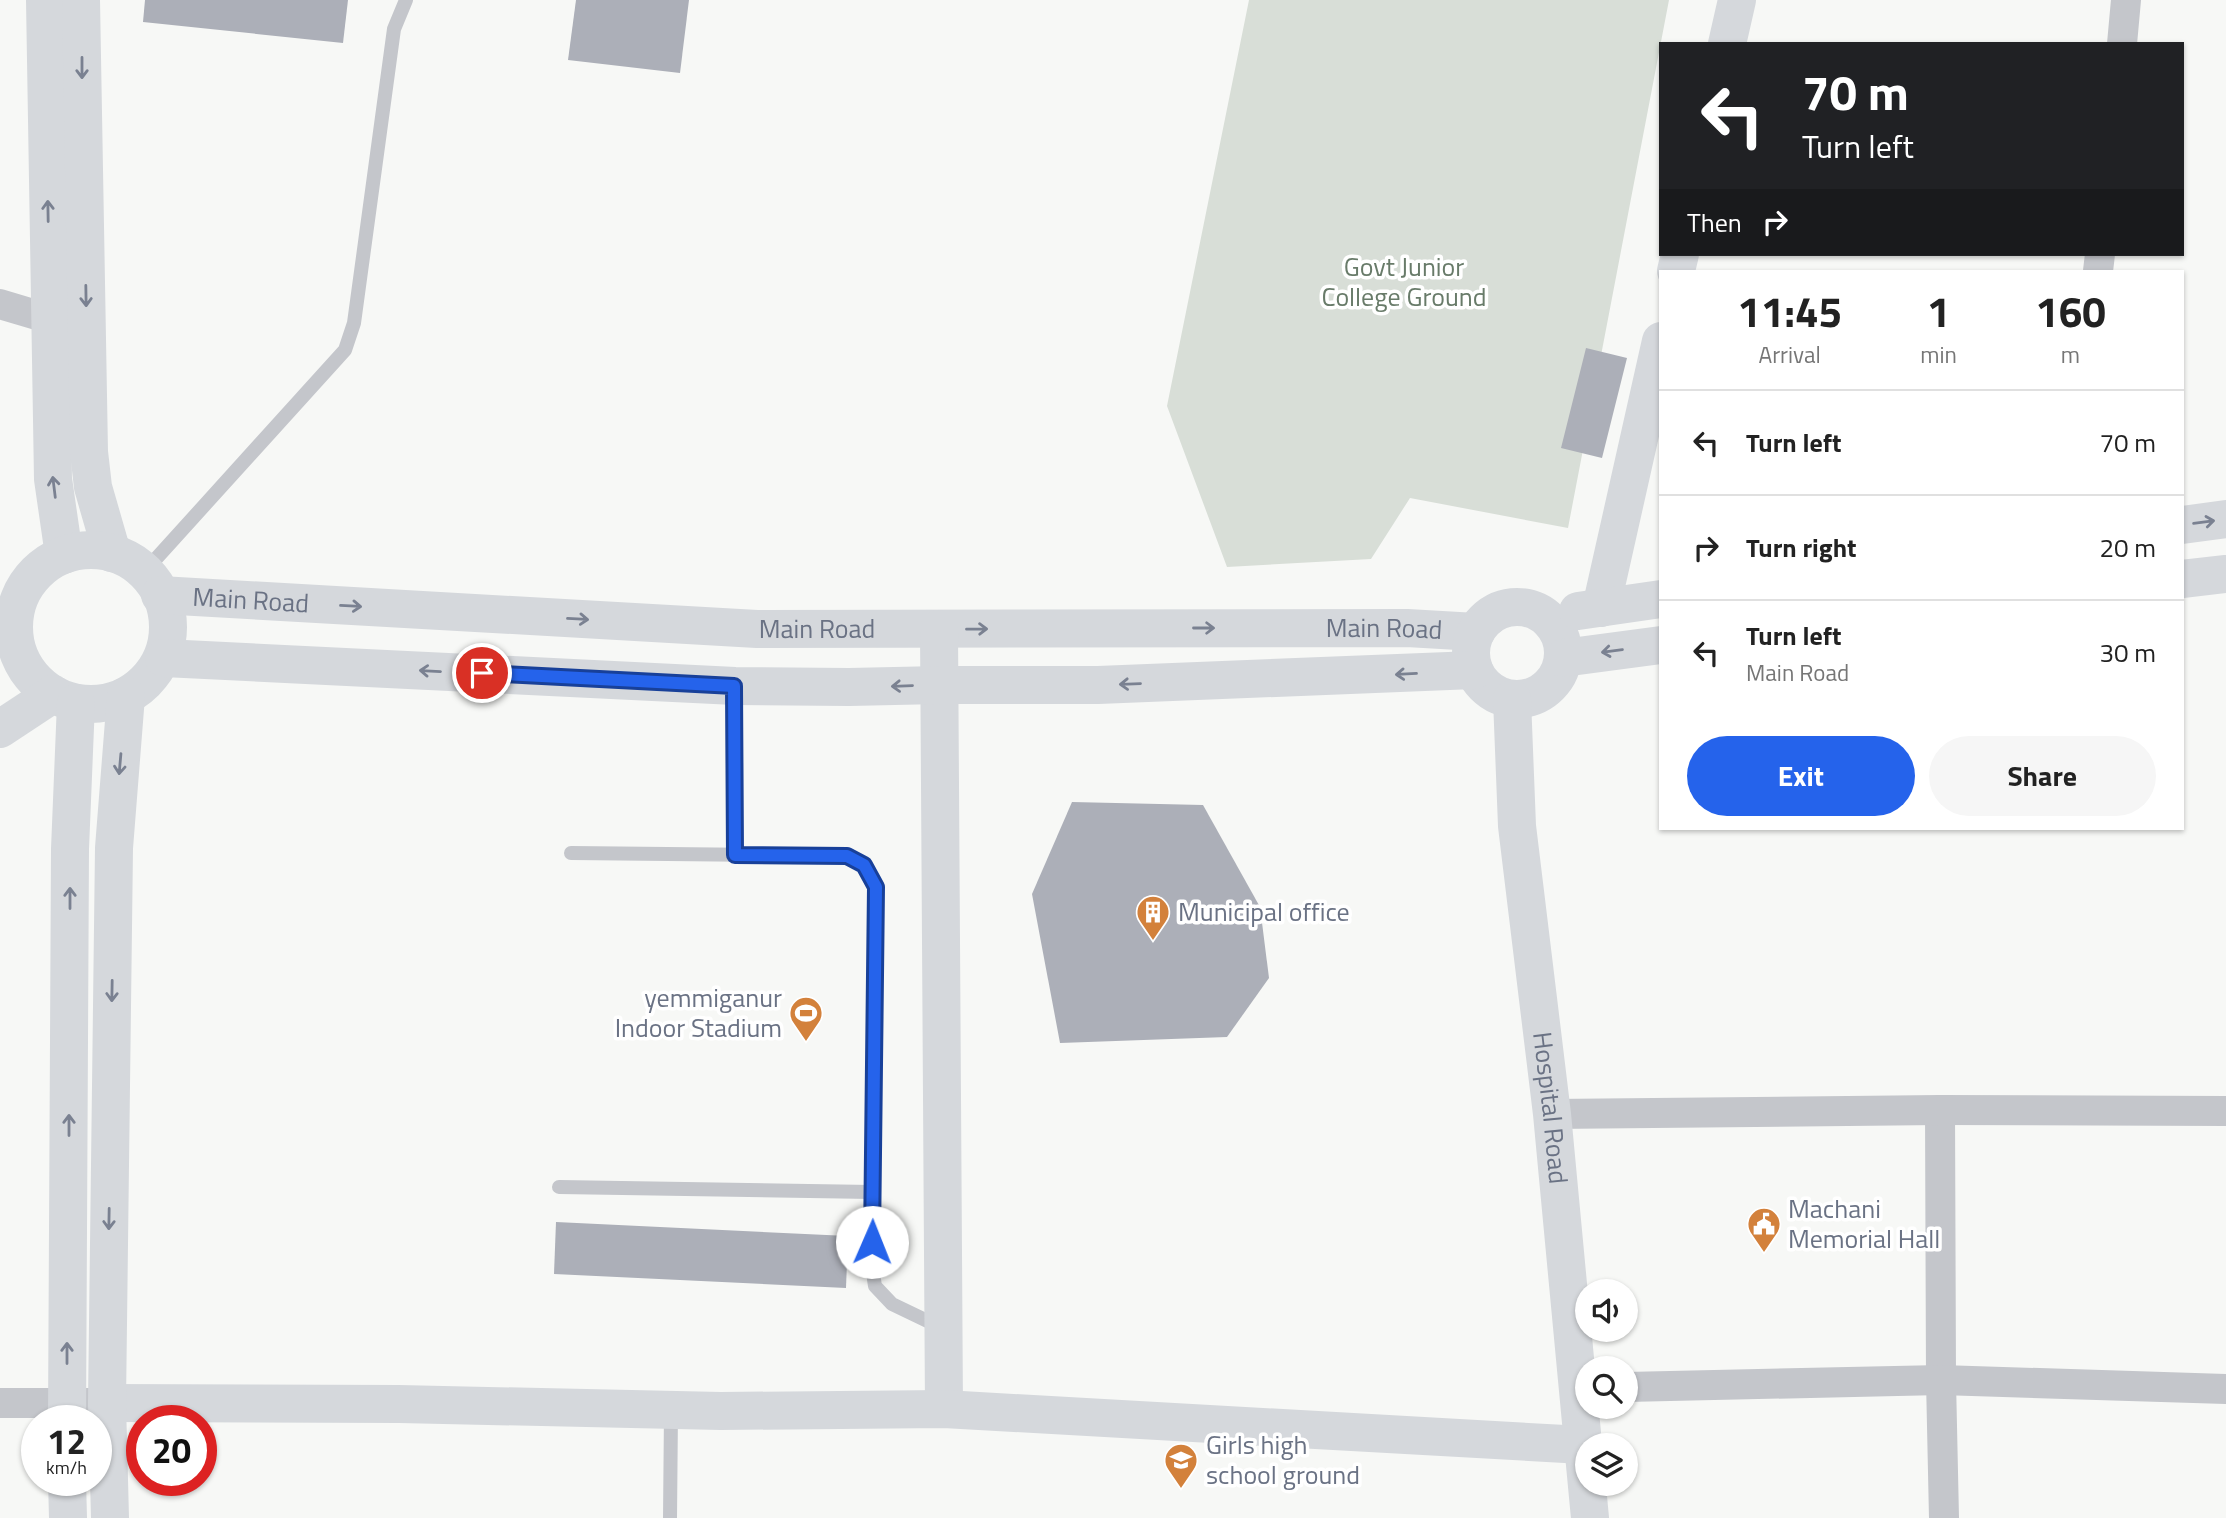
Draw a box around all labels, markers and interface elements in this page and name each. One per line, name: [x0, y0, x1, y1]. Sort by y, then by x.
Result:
text: 70 m: [1802, 54, 1909, 129]
one-way arrow: [75, 56, 88, 79]
icon: left: [1687, 70, 1778, 161]
text: Turn left: [1802, 122, 1914, 170]
one-way arrow: [41, 200, 54, 223]
text: Then: [1687, 203, 1742, 242]
icon: right: [1756, 203, 1794, 241]
park label: Govt Junior College Ground: [1322, 247, 1486, 316]
text: 11:45: [1737, 279, 1842, 343]
text: 1: [1927, 279, 1950, 343]
text: 160: [2035, 279, 2106, 343]
one-way arrow: [79, 284, 93, 307]
text: Arrival: [1758, 337, 1821, 372]
text: min: [1920, 337, 1957, 372]
text: m: [2061, 337, 2080, 372]
text: Turn left: [1746, 423, 1841, 462]
text: 70 m: [2099, 423, 2156, 462]
icon: left: [1687, 424, 1725, 462]
one-way arrow: [48, 476, 61, 499]
one-way arrow: [2192, 515, 2215, 528]
text: Turn right: [1746, 528, 1857, 567]
text: 20 m: [2099, 528, 2156, 567]
icon: right: [1687, 529, 1725, 567]
street label: Main Road: [192, 577, 310, 622]
one-way arrow: [339, 600, 362, 613]
street label: Main Road: [1326, 608, 1443, 649]
street label: Main Road: [759, 609, 875, 648]
one-way arrow: [566, 613, 589, 626]
text: Turn left: [1746, 616, 1841, 655]
one-way arrow: [1192, 621, 1215, 635]
one-way arrow: [965, 622, 988, 636]
text: 30 m: [2099, 633, 2156, 672]
icon: left: [1687, 634, 1725, 672]
pin: [452, 643, 512, 703]
one-way arrow: [1601, 645, 1624, 658]
icon: arrive: [463, 654, 501, 692]
text: Main Road: [1746, 655, 1849, 690]
one-way arrow: [419, 664, 442, 677]
one-way arrow: [1395, 667, 1418, 680]
one-way arrow: [1119, 678, 1142, 691]
one-way arrow: [891, 679, 914, 693]
button: Exit: [1687, 736, 1915, 816]
button: Share: [1929, 736, 2156, 816]
one-way arrow: [113, 752, 126, 775]
one-way arrow: [63, 887, 77, 910]
place label: Municipal office: [1178, 892, 1350, 931]
building icon: Municipal office: [1134, 893, 1172, 942]
place label: yemmiganur Indoor Stadium: [615, 978, 782, 1047]
one-way arrow: [105, 980, 119, 1003]
sports icon: yemmiganur Indoor Stadium: [787, 994, 825, 1043]
street label: Hospital Road: [1523, 1030, 1578, 1186]
one-way arrow: [62, 1114, 76, 1137]
place label: Machani Memorial Hall: [1788, 1189, 1940, 1258]
position arrow: [835, 1205, 909, 1279]
public building icon: Machani Memorial Hall: [1745, 1205, 1783, 1254]
one-way arrow: [102, 1207, 116, 1230]
map controls: [1575, 1279, 1638, 1496]
button: sound: [1575, 1279, 1638, 1342]
one-way arrow: [60, 1342, 74, 1365]
button: search: [1575, 1356, 1638, 1419]
speed limit sign: 20: [126, 1405, 217, 1496]
text: 12: [47, 1414, 86, 1468]
place label: Girls high school ground: [1206, 1425, 1360, 1494]
button: layers: [1575, 1433, 1638, 1496]
school or university icon: Girls high school ground: [1162, 1441, 1200, 1490]
text: km/h: [46, 1454, 87, 1481]

